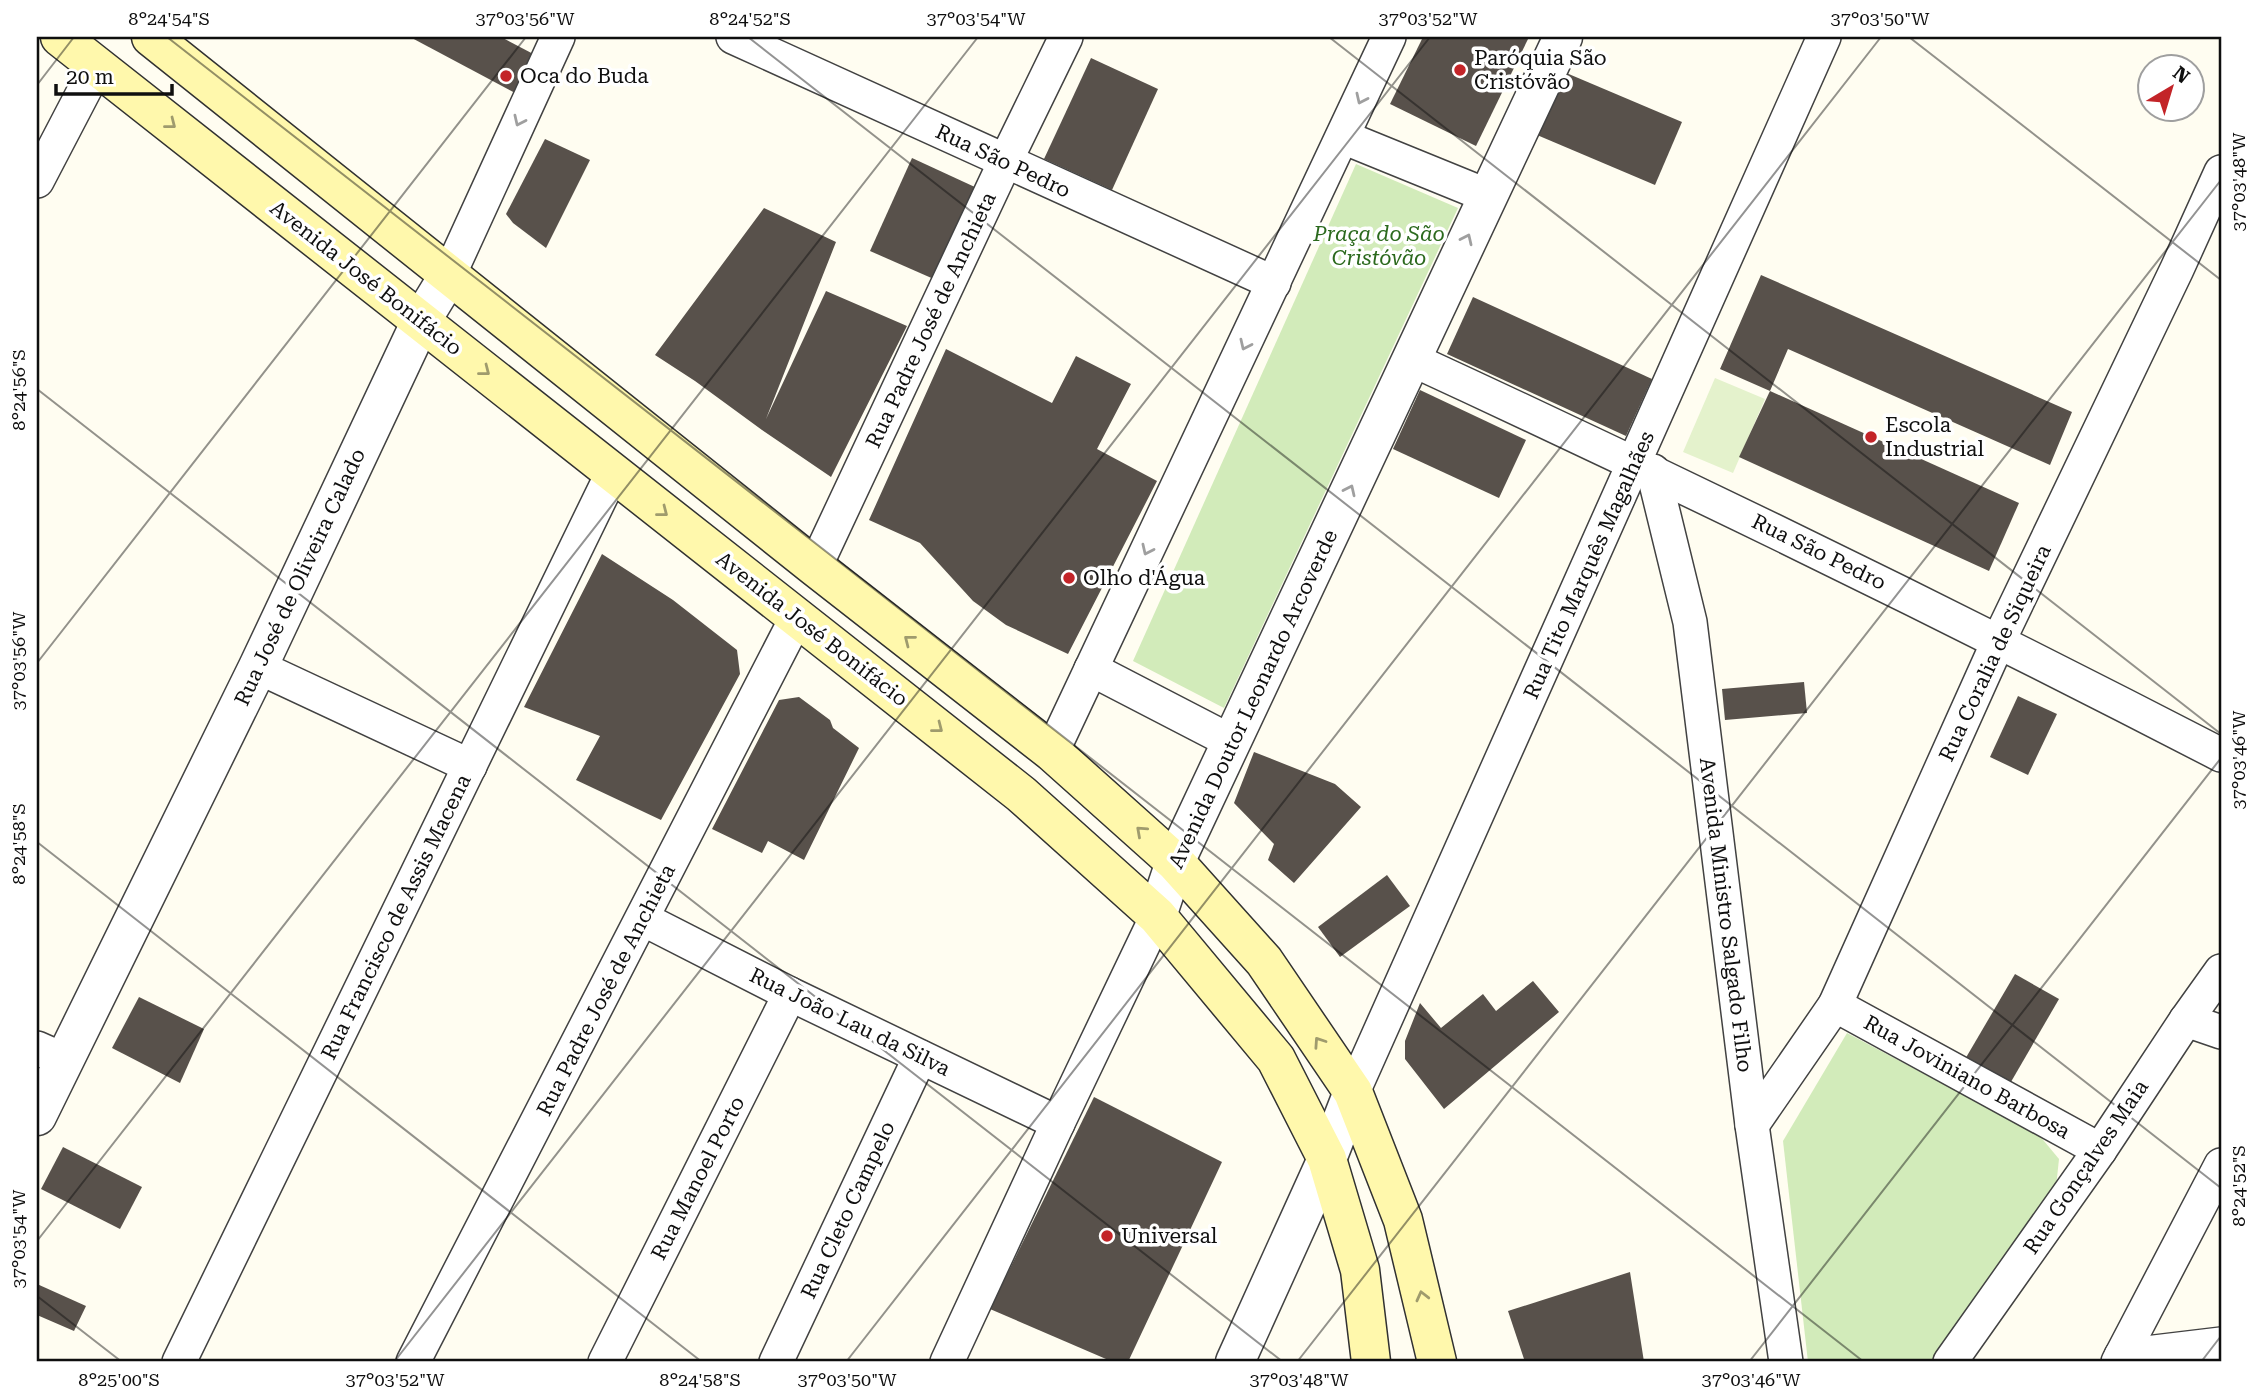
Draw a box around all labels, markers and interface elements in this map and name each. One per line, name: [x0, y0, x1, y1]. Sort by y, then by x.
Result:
text: 8°24'54"S: [128, 8, 210, 29]
text: 37°03'56"W: [476, 8, 575, 29]
text: 8°24'52"S: [709, 8, 791, 29]
text: 37°03'54"W: [927, 8, 1026, 29]
text: 37°03'52"W: [1379, 8, 1478, 29]
text: 37°03'50"W: [1831, 8, 1930, 29]
place label: Paróquia São Cristóvão: [1474, 46, 1607, 94]
scale bar: [56, 52, 172, 96]
north arrow: [2136, 52, 2206, 122]
text: N: [2168, 61, 2194, 89]
marker: Paróquia São Cristóvão: [1452, 62, 1468, 78]
place label: Oca do Buda: [520, 64, 649, 88]
text: 20 m: [66, 65, 114, 89]
marker: Oca do Buda: [498, 68, 514, 84]
one-way arrow: [1355, 91, 1369, 104]
one-way arrow: [514, 114, 528, 126]
one-way arrow: [164, 116, 176, 129]
street label: Rua São Pedro: [932, 119, 1074, 203]
text: 37°03'48"W: [2228, 132, 2249, 231]
street label: Rua Padre José de Anchieta: [861, 188, 1001, 452]
street label: Avenida José Bonifácio: [265, 196, 467, 360]
park label: Praça do São Cristóvão: [1312, 222, 1445, 270]
one-way arrow: [1459, 234, 1473, 246]
one-way arrow: [1239, 338, 1253, 350]
text: 8°24'56"S: [8, 349, 29, 431]
one-way arrow: [476, 363, 489, 375]
place label: Escola Industrial: [1885, 413, 1985, 461]
street label: Rua Tito Marquês Magalhães: [1519, 427, 1659, 703]
marker: Escola Industrial: [1863, 429, 1879, 445]
street label: Rua José de Oliveira Calado: [230, 445, 370, 709]
one-way arrow: [1342, 484, 1356, 497]
one-way arrow: [655, 504, 668, 516]
street label: Rua São Pedro: [1748, 509, 1890, 595]
street label: Avenida Doutor Leonardo Arcoverde: [1164, 526, 1342, 872]
street label: Rua Coralia de Siqueira: [1934, 540, 2056, 765]
one-way arrow: [1142, 543, 1156, 556]
street label: Avenida José Bonifácio: [711, 547, 913, 711]
place label: Olho d'Água: [1083, 565, 1206, 590]
marker: Olho d'Água: [1061, 570, 1077, 586]
text: 37°03'56"W: [8, 611, 29, 710]
one-way arrow: [904, 636, 916, 649]
text: 37°03'46"W: [2228, 710, 2249, 809]
one-way arrow: [931, 720, 943, 733]
street label: Avenida Ministro Salgado Filho: [1695, 756, 1757, 1074]
street label: Rua Francisco de Assis Macena: [316, 770, 476, 1064]
text: 8°24'58"S: [8, 803, 29, 885]
one-way arrow: [1136, 827, 1149, 839]
street label: Rua Padre José de Anchieta: [532, 860, 680, 1120]
street label: Rua João Lau da Silva: [746, 963, 955, 1081]
street label: Rua Joviniano Barbosa: [1860, 1010, 2075, 1144]
one-way arrow: [1314, 1036, 1327, 1049]
street label: Rua Gonçalves Maia: [2019, 1075, 2153, 1259]
street label: Rua Manoel Porto: [646, 1092, 750, 1264]
street label: Rua Cleto Campelo: [796, 1118, 900, 1302]
text: 8°24'52"S: [2228, 1145, 2249, 1227]
text: 37°03'54"W: [8, 1189, 29, 1288]
place label: Universal: [1121, 1224, 1218, 1248]
marker: Universal: [1099, 1228, 1115, 1244]
one-way arrow: [1416, 1290, 1430, 1302]
text: 8°25'00"S: [78, 1369, 160, 1390]
text: 37°03'52"W: [346, 1369, 445, 1390]
text: 8°24'58"S: [659, 1369, 741, 1390]
text: 37°03'50"W: [798, 1369, 897, 1390]
text: 37°03'48"W: [1250, 1369, 1349, 1390]
text: 37°03'46"W: [1702, 1369, 1801, 1390]

